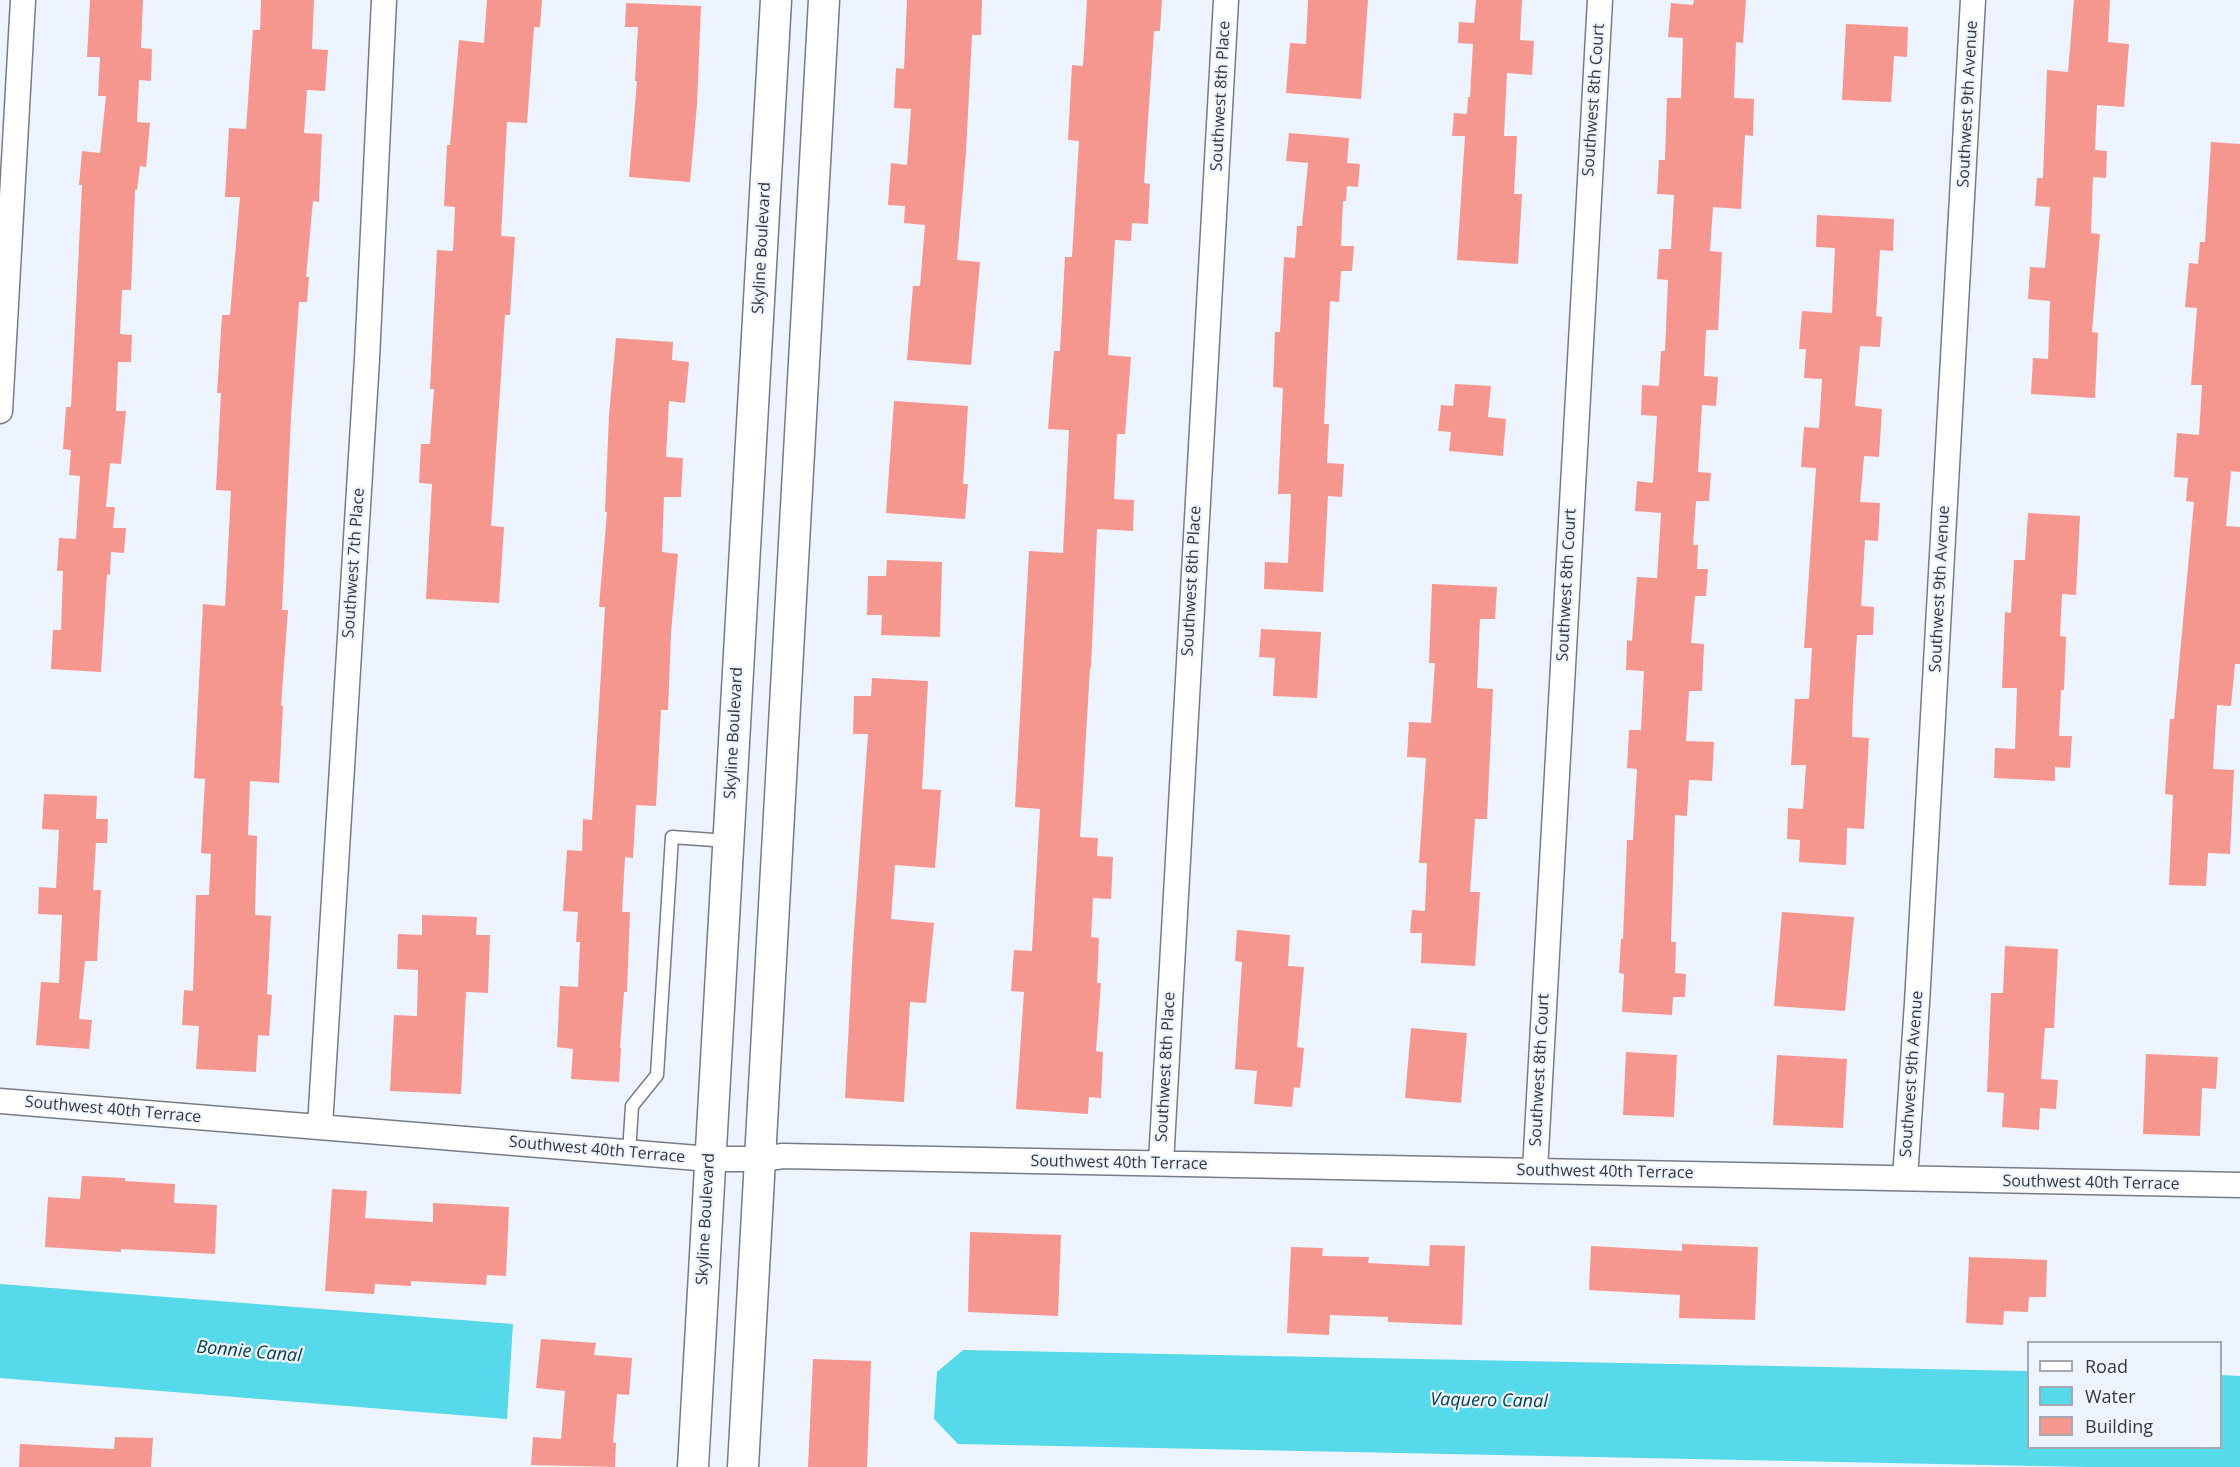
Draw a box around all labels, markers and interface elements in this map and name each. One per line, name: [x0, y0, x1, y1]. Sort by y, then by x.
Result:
street label: Southwest 8th Place: [1207, 20, 1235, 172]
street label: Southwest 9th Avenue: [1954, 20, 1982, 188]
street label: Southwest 8th Court: [1579, 23, 1609, 177]
street label: Skyline Boulevard: [749, 181, 775, 315]
street label: Southwest 7th Place: [339, 487, 369, 639]
street label: Southwest 8th Place: [1178, 505, 1206, 657]
street label: Southwest 9th Avenue: [1926, 505, 1954, 673]
street label: Southwest 8th Court: [1553, 508, 1581, 662]
street label: Skyline Boulevard: [721, 666, 747, 800]
street label: Southwest 9th Avenue: [1897, 990, 1927, 1158]
street label: Southwest 8th Place: [1152, 991, 1180, 1143]
street label: Southwest 8th Court: [1526, 993, 1554, 1147]
street label: Southwest 40th Terrace: [24, 1093, 202, 1127]
street label: Southwest 40th Terrace: [508, 1133, 686, 1167]
street label: Skyline Boulevard: [693, 1152, 719, 1286]
street label: Southwest 40th Terrace: [1030, 1152, 1208, 1174]
street label: Southwest 40th Terrace: [1516, 1161, 1694, 1183]
street label: Southwest 40th Terrace: [2002, 1172, 2180, 1194]
water label: Bonnie Canal: [195, 1337, 303, 1367]
legend: [2027, 1341, 2222, 1449]
text: Road: [2085, 1354, 2128, 1378]
text: Water: [2085, 1384, 2136, 1408]
water label: Vaquero Canal: [1430, 1389, 1548, 1413]
text: Building: [2085, 1414, 2153, 1438]

